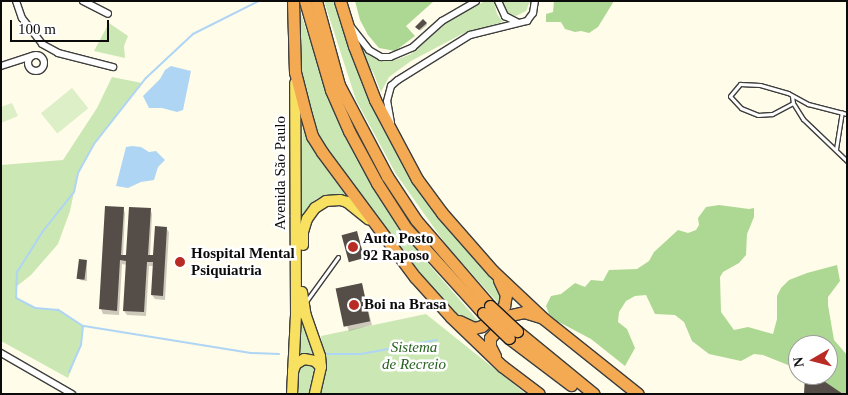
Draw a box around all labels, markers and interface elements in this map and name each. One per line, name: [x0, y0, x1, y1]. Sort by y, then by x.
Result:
scale bar: [12, 10, 111, 42]
text: 100 m: [18, 21, 56, 37]
street label: Avenida São Paulo: [272, 116, 290, 230]
place label: Auto Posto 92 Raposo: [363, 229, 433, 264]
marker: Auto Posto 92 Raposo: [347, 241, 359, 253]
place label: Hospital Mental Psiquiatria: [191, 244, 295, 279]
marker: Hospital Mental Psiquiatria: [173, 255, 187, 269]
place label: Boi na Brasa: [364, 296, 447, 314]
marker: Boi na Brasa: [348, 299, 360, 311]
north arrow: [788, 335, 838, 385]
park label: Sistema de Recreio: [382, 338, 446, 373]
text: N: [791, 356, 807, 368]

